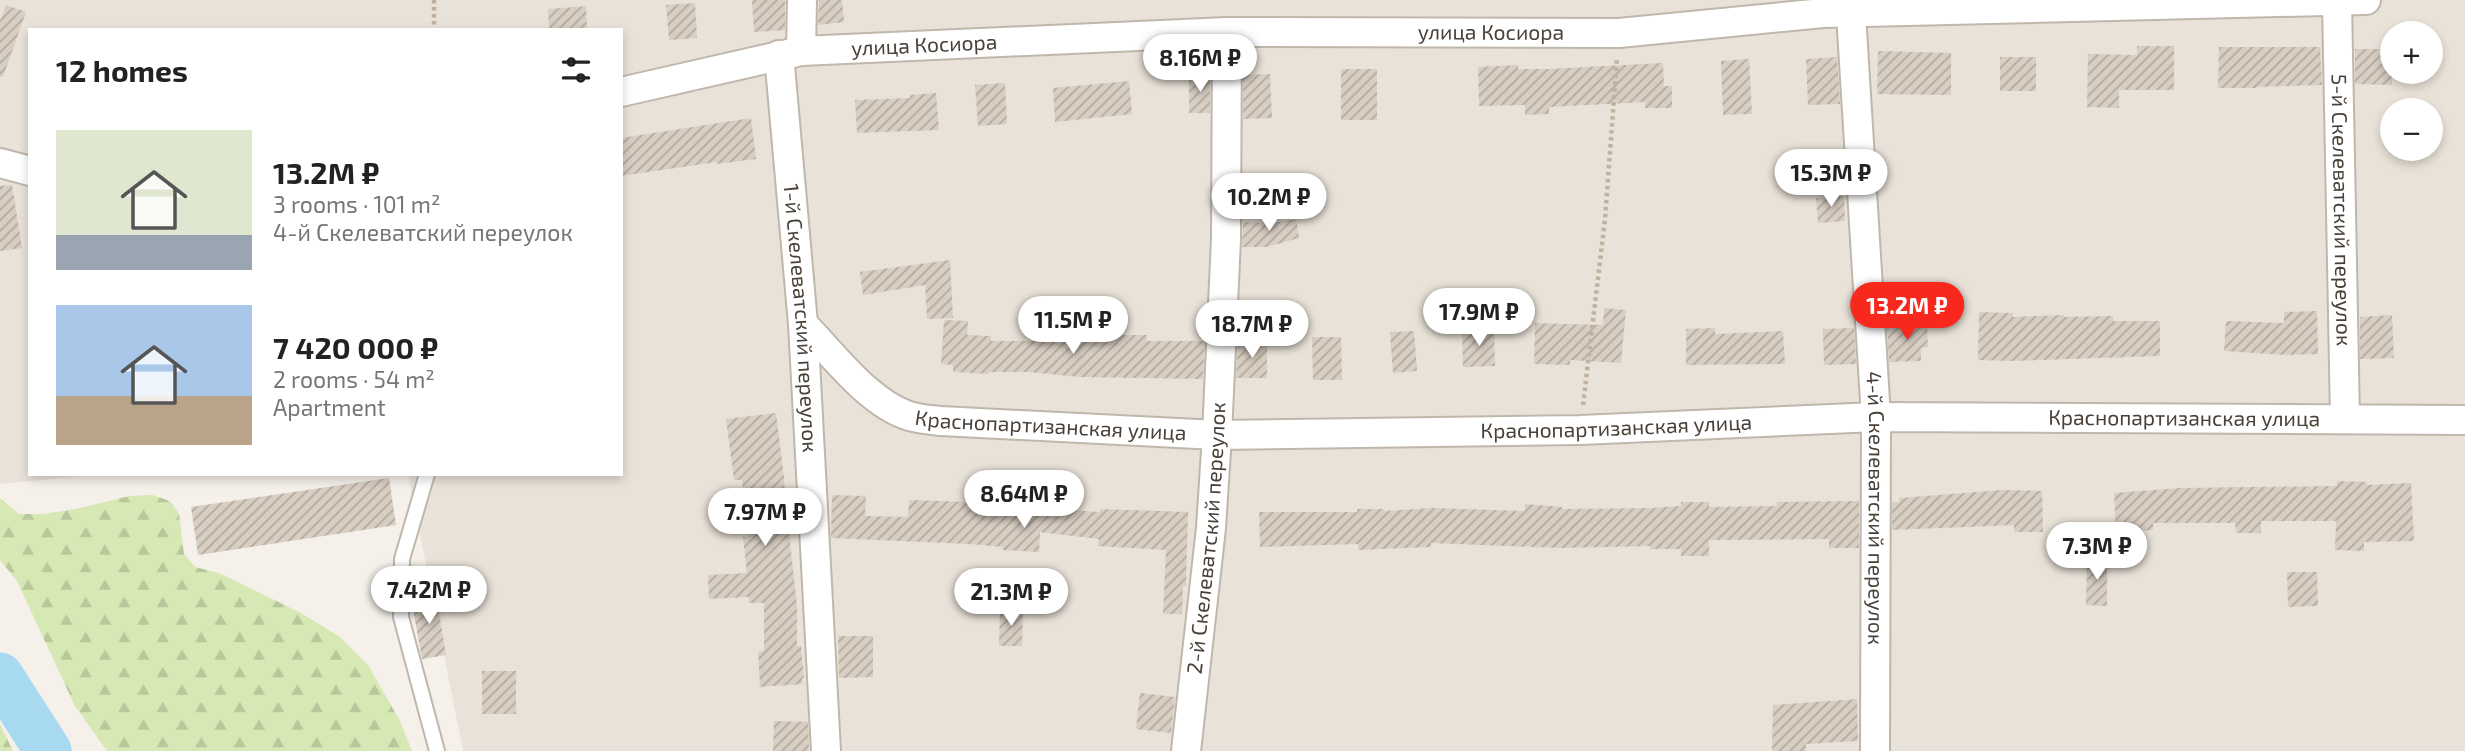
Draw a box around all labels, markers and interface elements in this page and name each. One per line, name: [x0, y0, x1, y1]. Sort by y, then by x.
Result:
street label: улица Косиора: [1418, 18, 1564, 45]
map controls: [2380, 21, 2443, 161]
button: +: [2380, 21, 2443, 84]
street label: улица Косиора: [851, 28, 998, 61]
pin: 8.16M ₽: [1135, 34, 1265, 94]
text: 8.16M ₽: [1159, 43, 1241, 71]
icon: filters: [557, 51, 595, 89]
text: 12 homes: [56, 52, 188, 88]
street label: 5-й Скелеватский переулок: [2327, 74, 2358, 346]
button: −: [2380, 98, 2443, 161]
pin: 15.3M ₽: [1766, 150, 1896, 209]
text: 13.2M ₽: [273, 154, 379, 190]
icon: home: [112, 158, 196, 242]
text: 15.3M ₽: [1791, 158, 1871, 186]
pin: 10.2M ₽: [1204, 174, 1334, 233]
text: 10.2M ₽: [1227, 182, 1311, 210]
street label: 1-й Скелеватский переулок: [780, 183, 824, 453]
text: 3 rooms · 101 m²: [273, 190, 440, 218]
text: 4-й Скелеватский переулок: [273, 218, 573, 246]
pin: 13.2M ₽: [1842, 282, 1972, 342]
pin: 17.9M ₽: [1414, 288, 1544, 348]
text: 13.2M ₽: [1866, 291, 1948, 319]
pin: 11.5M ₽: [1008, 296, 1138, 356]
text: 17.9M ₽: [1439, 297, 1519, 325]
pin: 18.7M ₽: [1187, 300, 1317, 360]
text: 11.5M ₽: [1034, 305, 1112, 333]
text: 18.7M ₽: [1212, 309, 1292, 337]
text: 7 420 000 ₽: [273, 329, 438, 365]
icon: home: [112, 333, 196, 417]
text: 2 rooms · 54 m²: [273, 365, 435, 393]
street label: 4-й Скелеватский переулок: [1862, 371, 1890, 645]
text: Apartment: [273, 393, 386, 421]
street label: 2-й Скелеватский переулок: [1181, 402, 1229, 675]
street label: Краснопартизанская улица: [913, 404, 1187, 444]
street label: Краснопартизанская улица: [2048, 404, 2320, 431]
street label: Краснопартизанская улица: [1480, 408, 1753, 442]
pin: 8.64M ₽: [959, 470, 1089, 530]
text: 8.64M ₽: [980, 479, 1068, 507]
pin: 7.97M ₽: [700, 489, 830, 548]
text: 7.97M ₽: [724, 497, 806, 525]
pin: 7.3M ₽: [2040, 522, 2154, 582]
text: 7.3M ₽: [2062, 531, 2132, 559]
pin: 7.42M ₽: [364, 566, 494, 626]
pin: 21.3M ₽: [946, 568, 1076, 628]
text: 7.42M ₽: [387, 575, 471, 603]
text: 21.3M ₽: [970, 577, 1052, 605]

